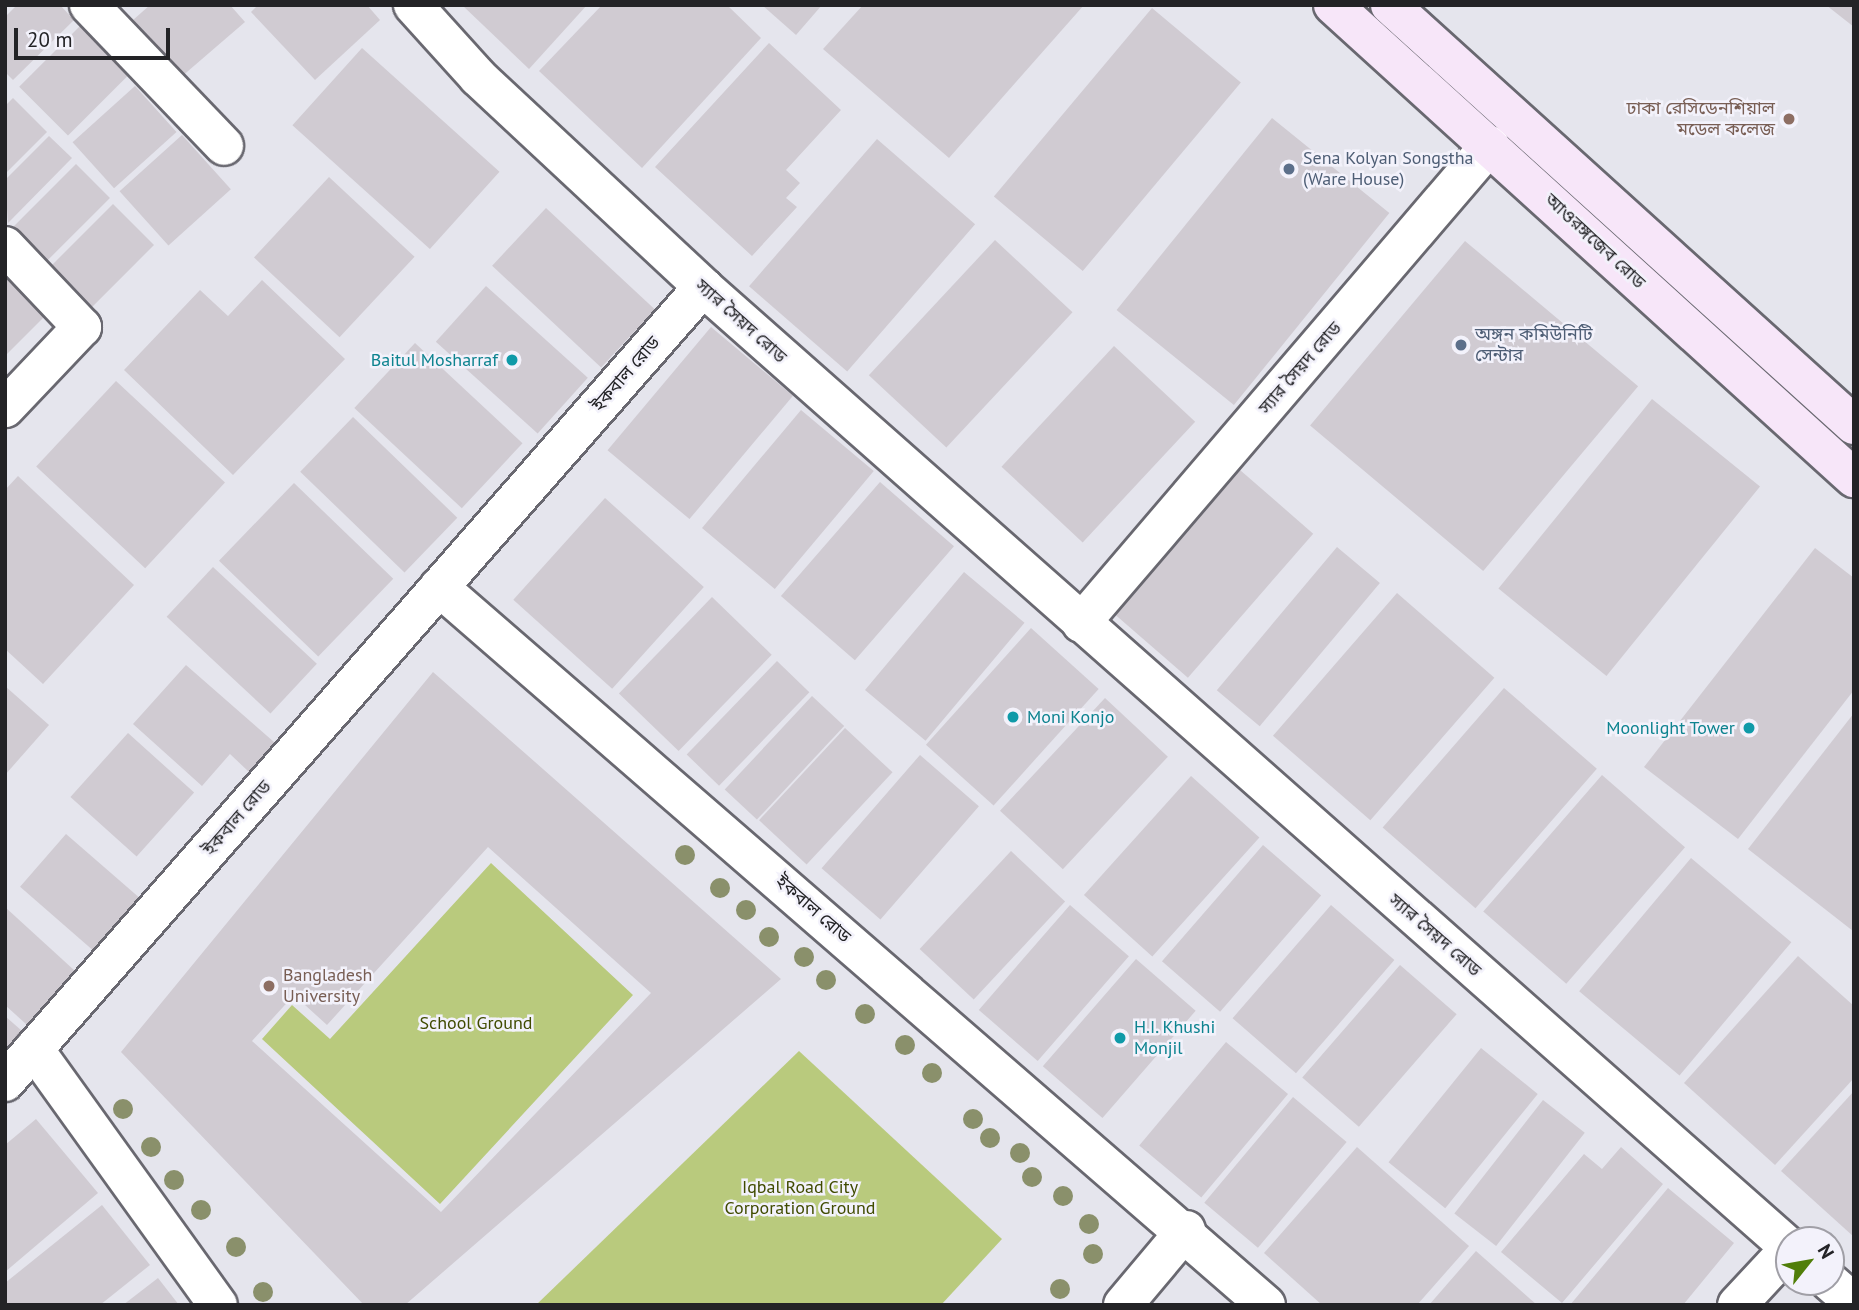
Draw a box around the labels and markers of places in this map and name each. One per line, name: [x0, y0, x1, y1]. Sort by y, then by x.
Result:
place label: ঢাকা রেসিডেনশিয়াল মডেল কলেজ: [1627, 98, 1775, 140]
marker: ঢাকা রেসিডেনশিয়াল মডেল কলেজ: [1781, 111, 1797, 127]
place label: Sena Kolyan Songstha (Ware House): [1303, 148, 1473, 190]
marker: Sena Kolyan Songstha (Ware House): [1281, 161, 1297, 177]
place label: অঙ্গন কমিউনিটি সেন্টার: [1475, 324, 1593, 366]
marker: অঙ্গন কমিউনিটি সেন্টার: [1453, 337, 1469, 353]
place label: Baitul Mosharraf: [371, 349, 498, 371]
marker: Baitul Mosharraf: [504, 352, 520, 368]
place label: Moni Konjo: [1027, 706, 1114, 728]
marker: Moni Konjo: [1005, 709, 1021, 725]
place label: Moonlight Tower: [1606, 717, 1735, 739]
marker: Moonlight Tower: [1741, 720, 1757, 736]
place label: Bangladesh University: [283, 965, 372, 1007]
marker: Bangladesh University: [261, 978, 277, 994]
place label: H.I. Khushi Monjil: [1134, 1017, 1217, 1060]
marker: H.I. Khushi Monjil: [1112, 1030, 1128, 1046]

